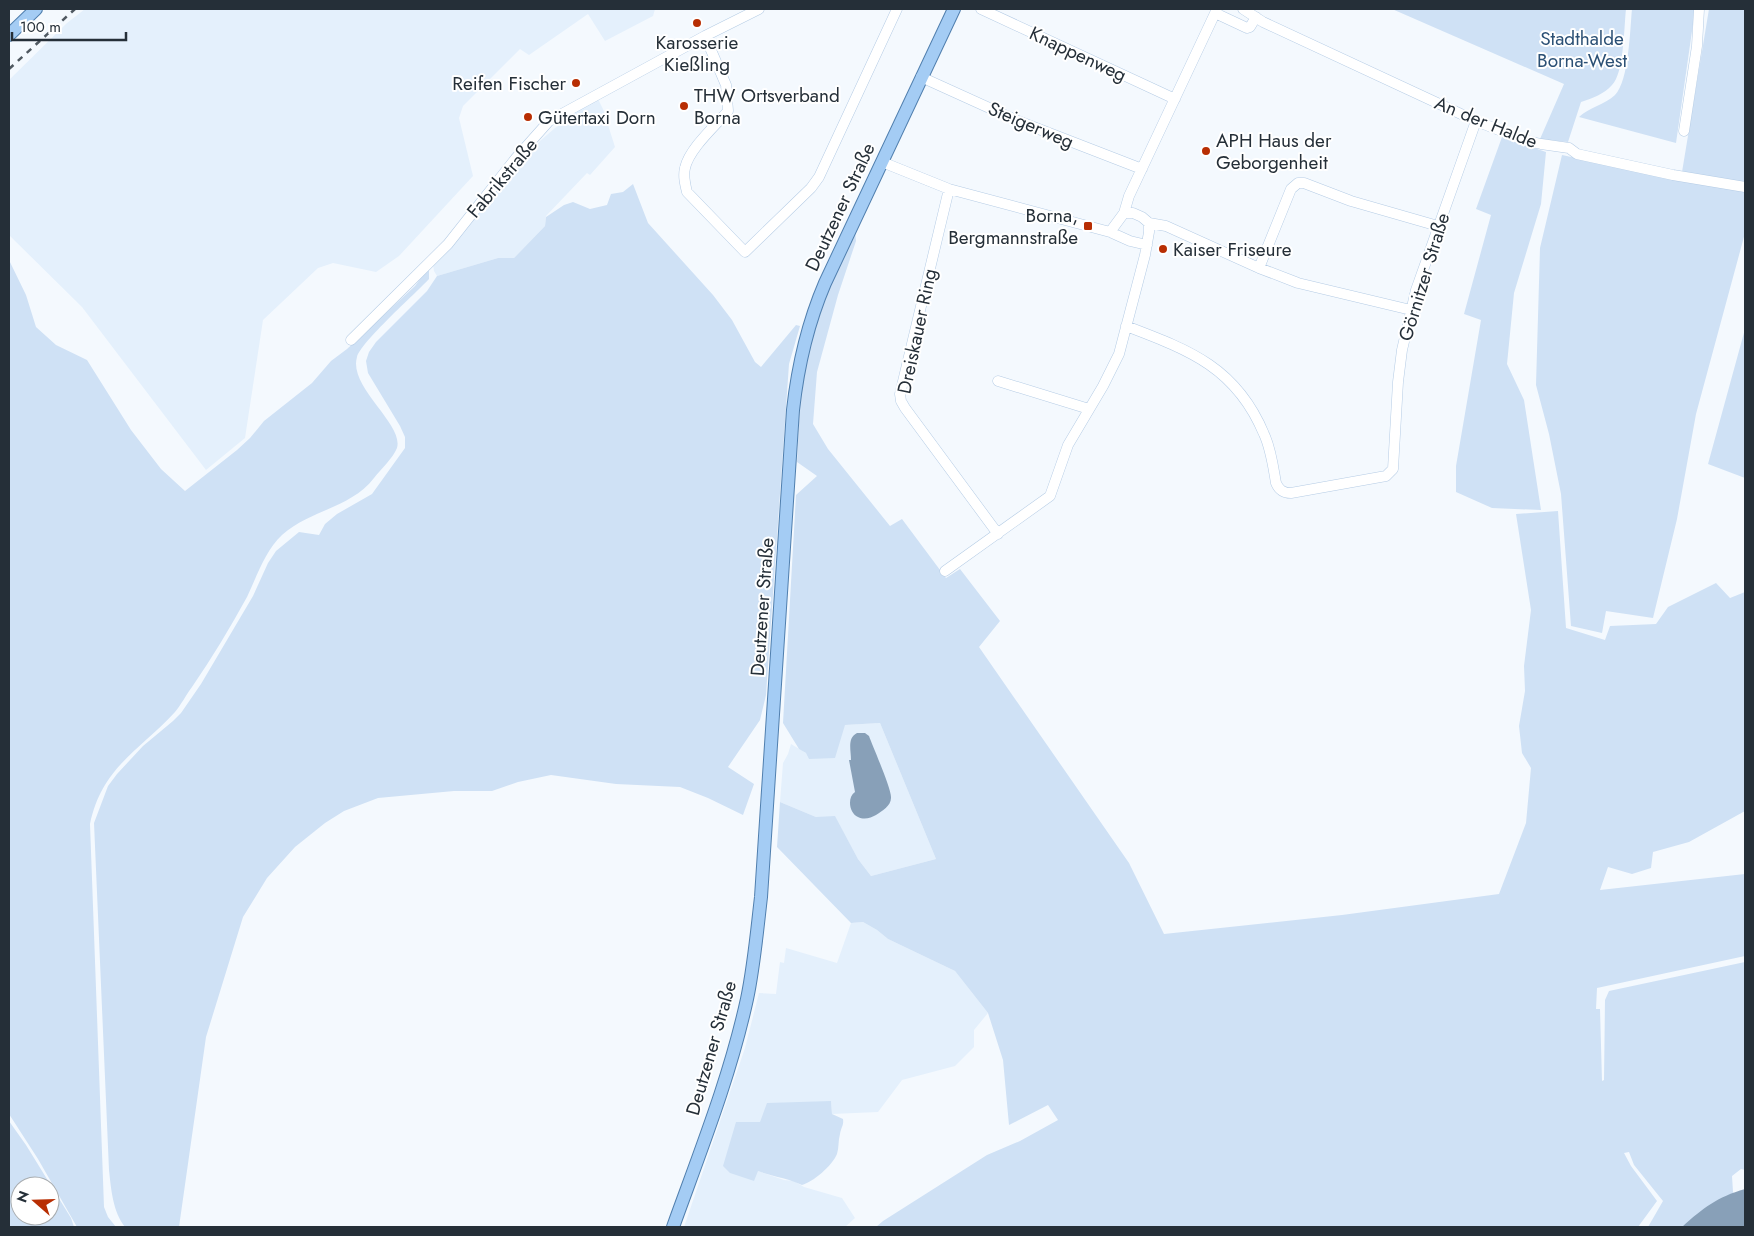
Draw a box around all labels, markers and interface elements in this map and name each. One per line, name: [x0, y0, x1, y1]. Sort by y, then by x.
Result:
scale bar: [12, 10, 126, 42]
text: 100 m: [20, 16, 61, 38]
marker: Karosserie Kießling: [691, 17, 703, 29]
street label: Knappenweg: [1025, 20, 1131, 88]
park label: Stadthalde Borna-West: [1537, 25, 1627, 74]
place label: Karosserie Kießling: [656, 29, 739, 78]
place label: Reifen Fischer: [452, 70, 566, 97]
marker: Reifen Fischer: [570, 77, 582, 89]
place label: THW Ortsverband Borna: [694, 82, 840, 131]
street label: An der Halde: [1431, 89, 1542, 155]
street label: Steigerweg: [984, 95, 1078, 155]
marker: THW Ortsverband Borna: [678, 100, 690, 112]
place label: Gütertaxi Dorn: [538, 104, 656, 131]
marker: Gütertaxi Dorn: [522, 111, 534, 123]
place label: APH Haus der Geborgenheit: [1216, 127, 1332, 176]
street label: Fabrikstraße: [460, 132, 544, 224]
street label: Deutzener Straße: [798, 138, 882, 276]
marker: APH Haus der Geborgenheit: [1200, 145, 1212, 157]
place label: Borna, Bergmannstraße: [948, 202, 1078, 251]
street label: Görnitzer Straße: [1392, 209, 1456, 344]
marker: Borna, Bergmannstraße: [1082, 220, 1094, 232]
place label: Kaiser Friseure: [1173, 236, 1292, 263]
marker: Kaiser Friseure: [1157, 243, 1169, 255]
street label: Dreiskauer Ring: [891, 266, 943, 396]
street label: Deutzener Straße: [744, 537, 780, 677]
street label: Deutzener Straße: [679, 977, 743, 1118]
north arrow: [10, 1176, 60, 1226]
text: N: [11, 1188, 34, 1205]

